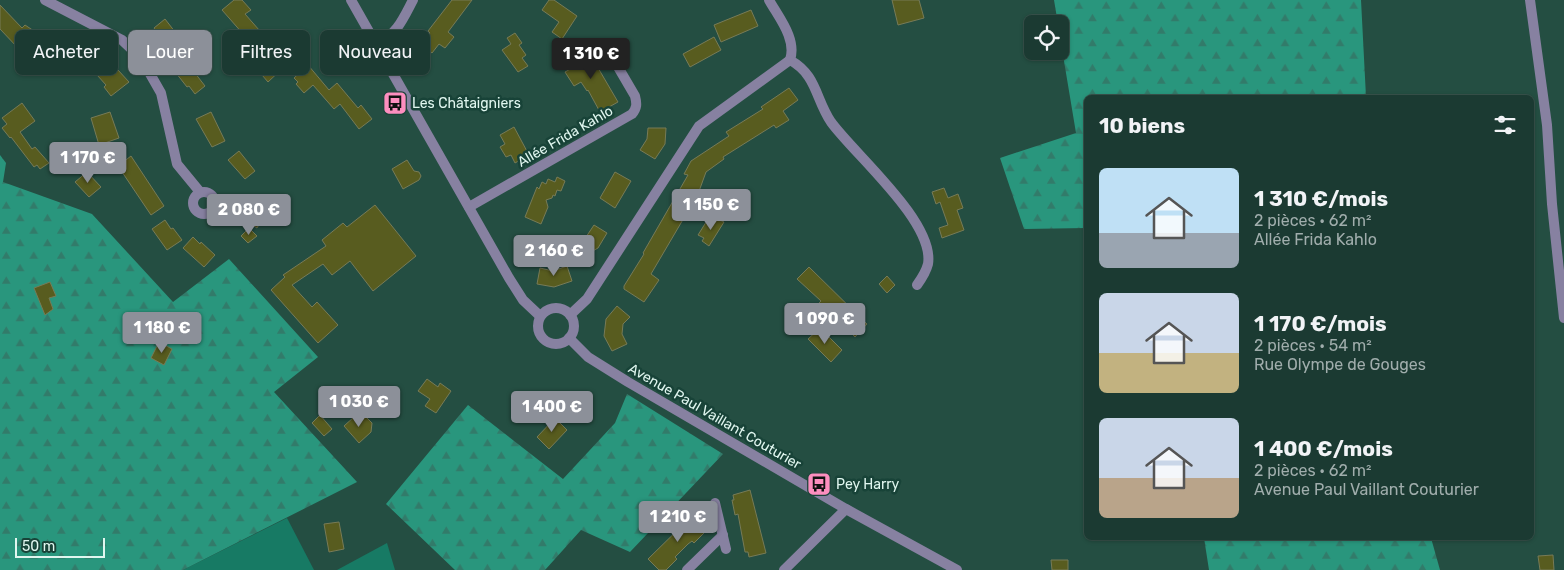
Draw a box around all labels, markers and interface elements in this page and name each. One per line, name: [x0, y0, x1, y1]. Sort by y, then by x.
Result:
map controls: [1024, 15, 1069, 60]
button: locate: [1024, 15, 1069, 60]
chip: Acheter: [15, 30, 118, 75]
chip: Louer: [128, 30, 212, 75]
chip: Filtres: [222, 30, 310, 75]
chip: Nouveau: [320, 30, 430, 75]
pin: 1 310 €: [545, 38, 637, 80]
text: 1 310 €: [563, 44, 619, 63]
bus stop icon: Les Châtaigniers: [382, 90, 408, 116]
place label: Les Châtaigniers: [412, 95, 521, 112]
street label: Allée Frida Kahlo: [514, 102, 616, 171]
icon: filters: [1491, 111, 1519, 139]
text: 10 biens: [1099, 113, 1185, 138]
pin: 1 170 €: [42, 142, 134, 184]
text: 1 170 €: [60, 148, 116, 167]
text: 1 310 €/mois: [1254, 186, 1388, 211]
pin: 1 150 €: [665, 188, 757, 231]
icon: home: [1139, 188, 1199, 248]
pin: 2 080 €: [203, 194, 295, 236]
text: 1 150 €: [683, 195, 739, 214]
text: 2 080 €: [218, 200, 280, 219]
text: 2 pièces · 62 m²: [1254, 211, 1371, 230]
text: Allée Frida Kahlo: [1254, 230, 1377, 249]
pin: 2 160 €: [508, 234, 600, 277]
text: 2 160 €: [524, 241, 584, 260]
pin: 1 090 €: [779, 302, 871, 345]
text: 1 090 €: [795, 309, 855, 328]
text: 1 170 €/mois: [1254, 311, 1387, 336]
pin: 1 180 €: [116, 312, 208, 354]
icon: home: [1139, 313, 1199, 373]
text: 1 180 €: [134, 318, 191, 337]
text: 2 pièces · 54 m²: [1254, 336, 1372, 355]
text: Rue Olympe de Gouges: [1254, 355, 1426, 374]
street label: Avenue Paul Vaillant Couturier: [625, 360, 805, 473]
pin: 1 030 €: [313, 386, 405, 428]
pin: 1 400 €: [506, 390, 598, 433]
text: 1 030 €: [329, 392, 389, 411]
text: 1 400 €: [522, 397, 582, 416]
text: 1 400 €/mois: [1254, 436, 1393, 461]
icon: home: [1139, 438, 1199, 498]
text: 2 pièces · 62 m²: [1254, 461, 1371, 480]
bus stop icon: Pey Harry: [806, 471, 832, 497]
place label: Pey Harry: [836, 476, 900, 493]
text: Avenue Paul Vaillant Couturier: [1254, 480, 1479, 499]
pin: 1 210 €: [632, 500, 724, 543]
text: 1 210 €: [650, 507, 706, 526]
scale bar: [15, 535, 105, 558]
text: 50 m: [22, 538, 55, 555]

